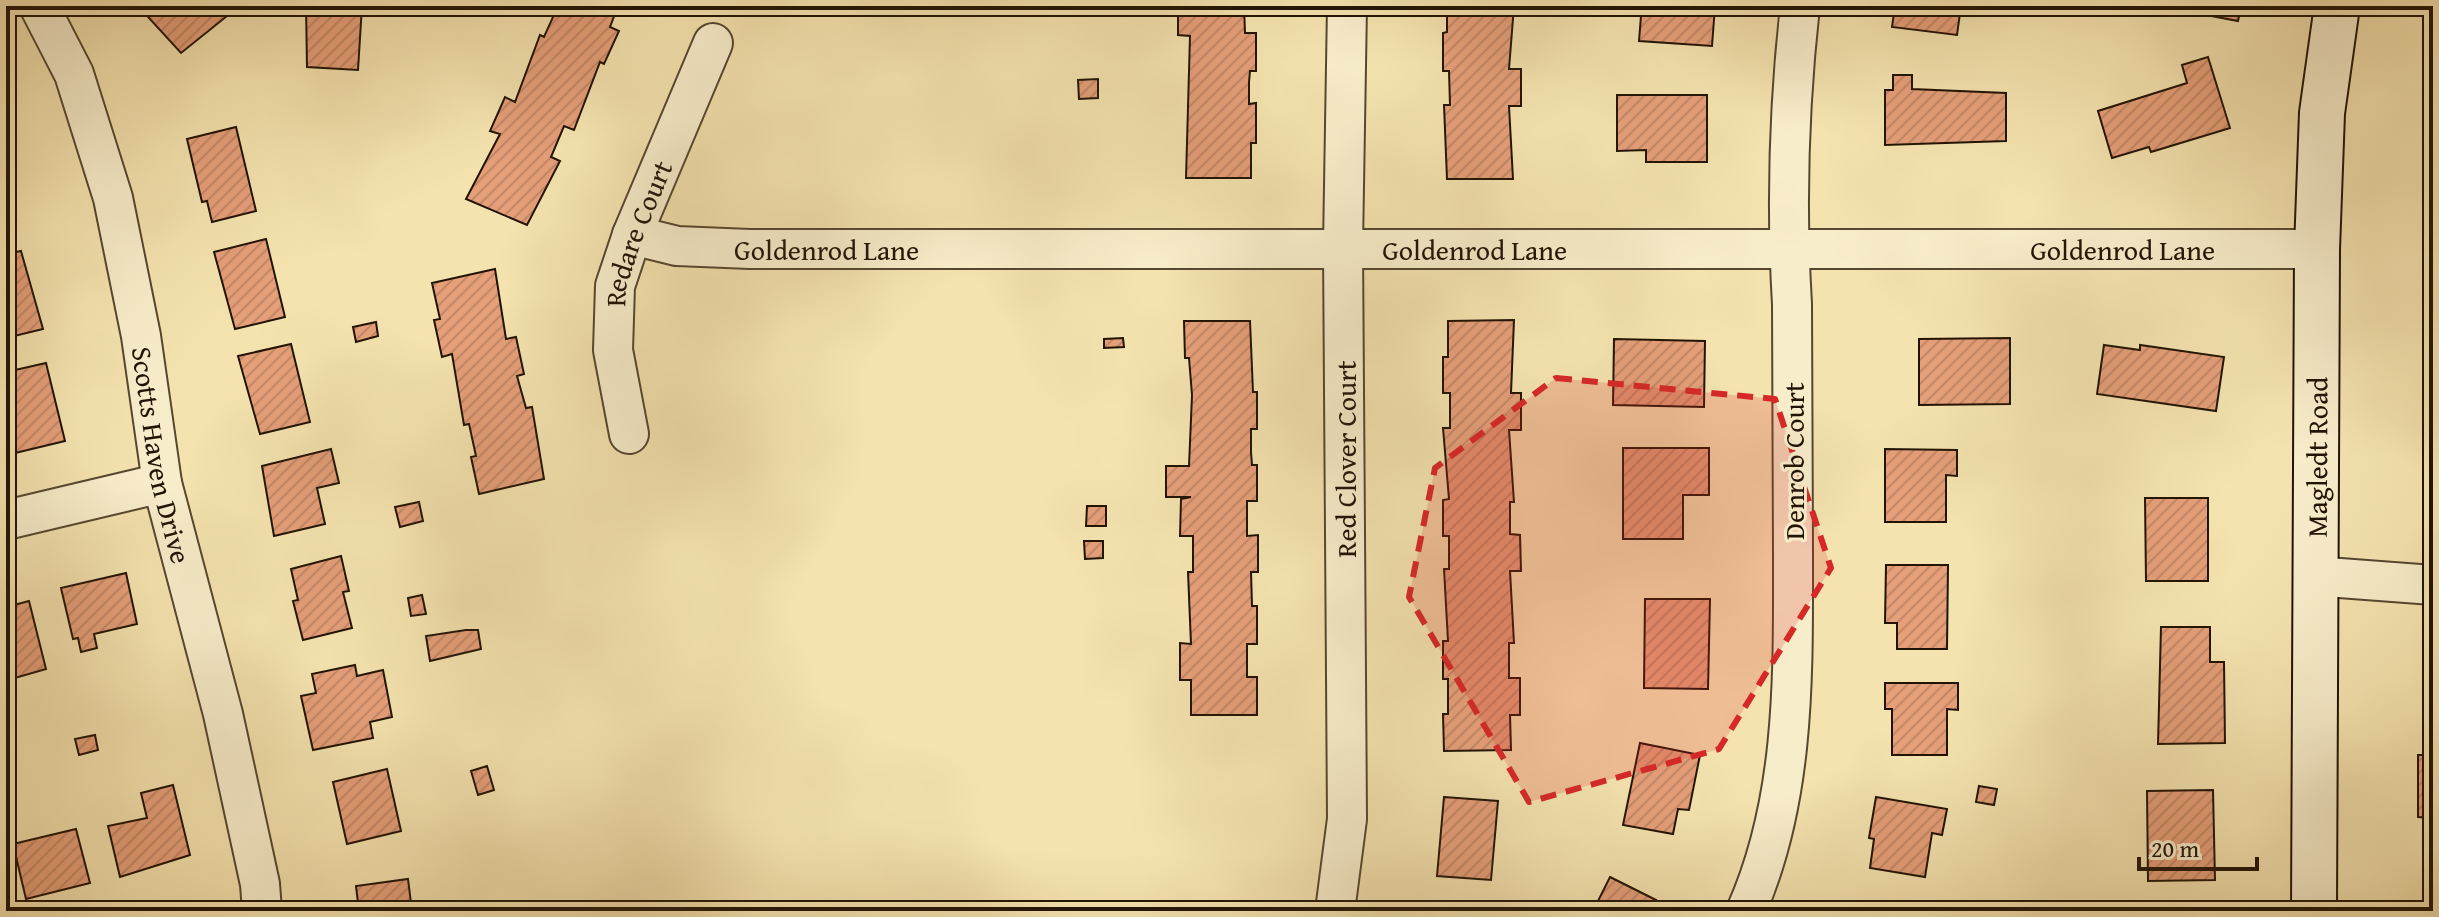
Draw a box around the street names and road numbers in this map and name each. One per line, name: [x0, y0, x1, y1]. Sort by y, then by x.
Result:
street label: Redare Court: [594, 153, 682, 307]
street label: Goldenrod Lane: [733, 228, 919, 270]
street label: Goldenrod Lane: [1382, 229, 1567, 270]
street label: Goldenrod Lane: [2030, 229, 2215, 270]
street label: Scotts Haven Drive: [122, 344, 203, 568]
street label: Red Clover Court: [1325, 360, 1366, 558]
street label: Magledt Road: [2295, 376, 2337, 537]
street label: Denrob Court: [1773, 382, 1814, 540]

